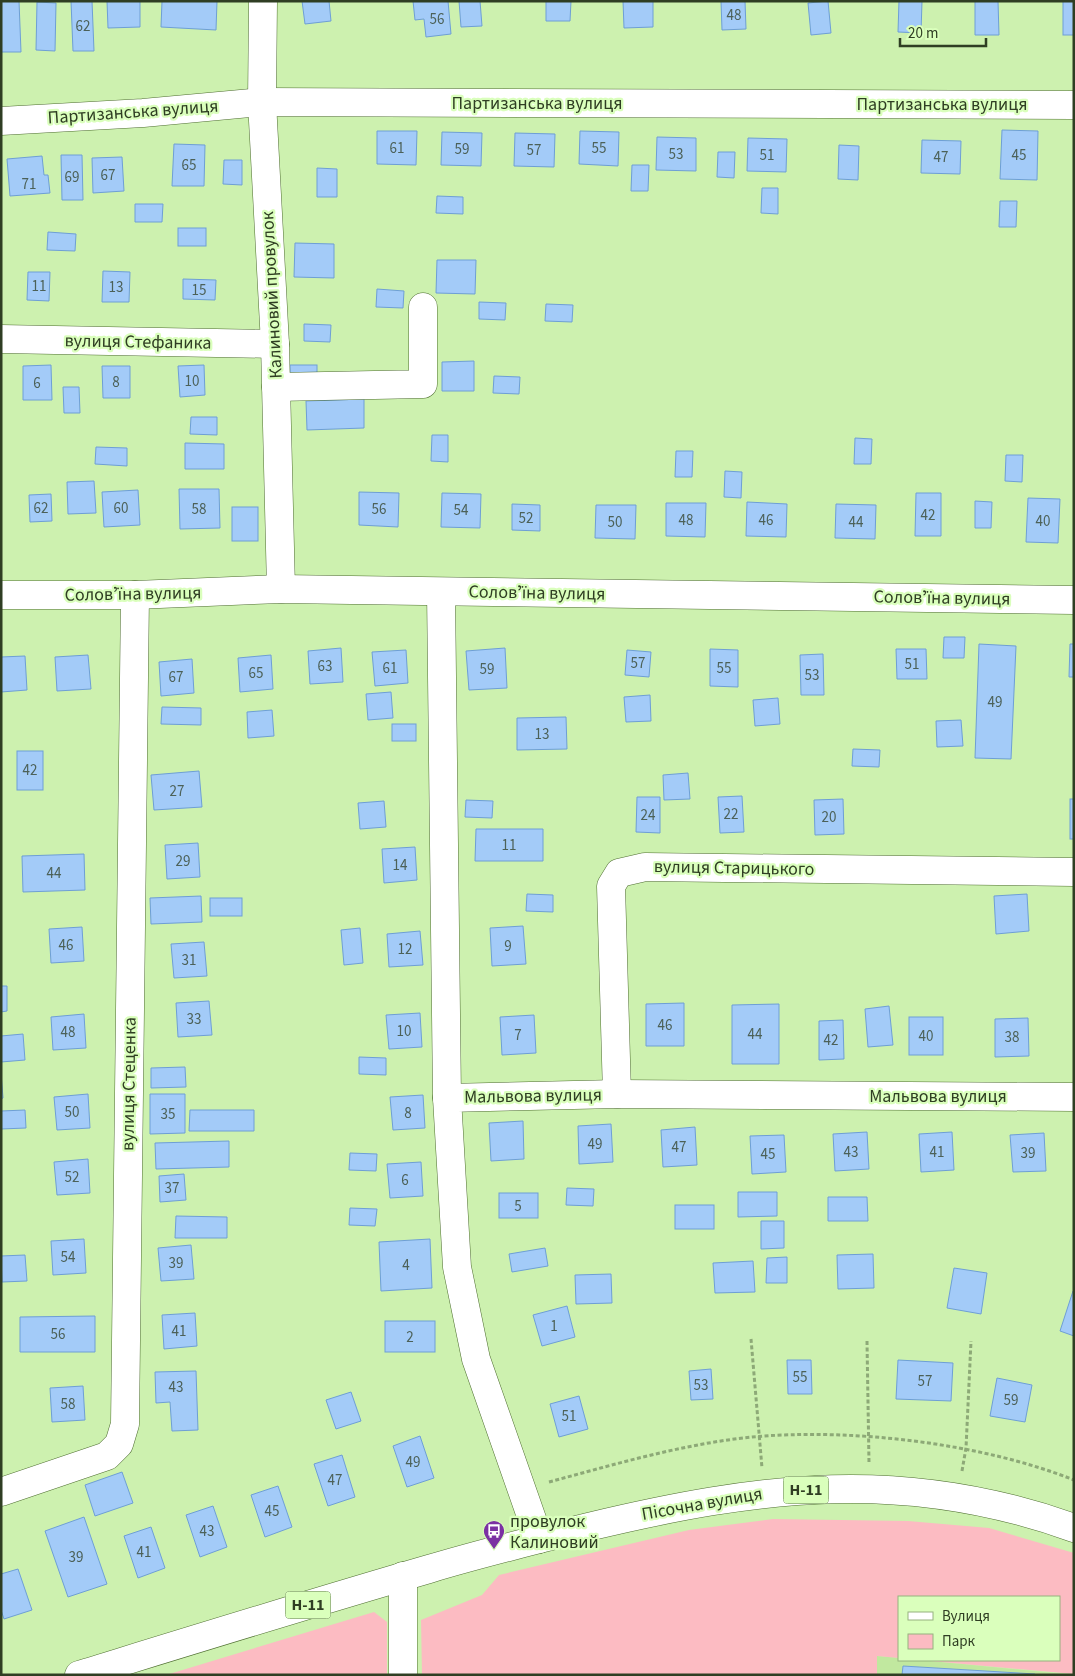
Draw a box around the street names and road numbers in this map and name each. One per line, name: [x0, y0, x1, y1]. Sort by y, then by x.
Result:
street label: Партизанська вулиця: [451, 91, 623, 116]
street label: Партизанська вулиця: [856, 92, 1028, 117]
street label: Партизанська вулиця: [47, 94, 219, 130]
street label: Калиновий провулок: [255, 211, 289, 379]
street label: вулиця Стефаника: [64, 328, 212, 356]
street label: Соловʼїна вулиця: [468, 579, 606, 607]
street label: Соловʼїна вулиця: [64, 580, 202, 608]
street label: Соловʼїна вулиця: [873, 584, 1011, 612]
street label: вулиця Старицького: [654, 854, 814, 882]
street label: вулиця Стеценка: [115, 1017, 143, 1151]
street label: Мальвова вулиця: [464, 1082, 602, 1110]
street label: Мальвова вулиця: [869, 1084, 1007, 1109]
road number: Н-11: [784, 1476, 828, 1504]
street label: Пісочна вулиця: [640, 1481, 764, 1527]
road number: Н-11: [286, 1592, 330, 1618]

